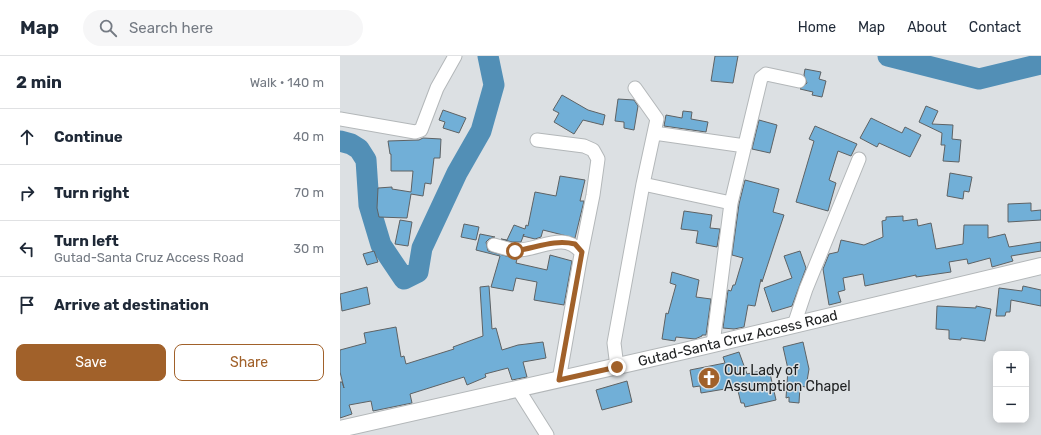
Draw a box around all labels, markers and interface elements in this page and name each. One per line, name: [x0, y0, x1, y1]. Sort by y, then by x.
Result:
search box: [83, 10, 363, 46]
text: Map: [20, 16, 59, 39]
icon: search: [97, 17, 119, 39]
text: Search here: [129, 19, 213, 37]
text: Home: [798, 19, 836, 36]
text: Map: [858, 19, 885, 36]
text: About: [907, 19, 947, 36]
text: Contact: [969, 19, 1021, 36]
text: 2 min: [16, 72, 62, 92]
text: Walk · 140 m: [250, 75, 324, 90]
icon: ahead: [16, 126, 38, 148]
text: Continue: [54, 128, 123, 146]
text: 40 m: [293, 129, 324, 144]
icon: right: [16, 182, 38, 204]
text: Turn right: [54, 184, 129, 202]
text: 70 m: [294, 185, 324, 200]
text: Turn left: [54, 232, 119, 250]
icon: left: [16, 238, 38, 260]
text: 30 m: [293, 241, 324, 256]
route start: [506, 242, 524, 260]
text: Gutad-Santa Cruz Access Road: [54, 250, 244, 265]
icon: arrive: [16, 294, 38, 316]
text: Arrive at destination: [54, 296, 209, 314]
street label: Gutad-Santa Cruz Access Road: [636, 306, 839, 370]
button: Save: [16, 344, 166, 381]
button: Share: [174, 344, 324, 381]
map controls: [993, 351, 1029, 423]
button: +: [993, 351, 1029, 387]
route end: [608, 358, 626, 376]
place label: Our Lady of Assumption Chapel: [724, 362, 851, 395]
church icon: Our Lady of Assumption Chapel: [696, 365, 722, 391]
button: −: [993, 387, 1029, 423]

